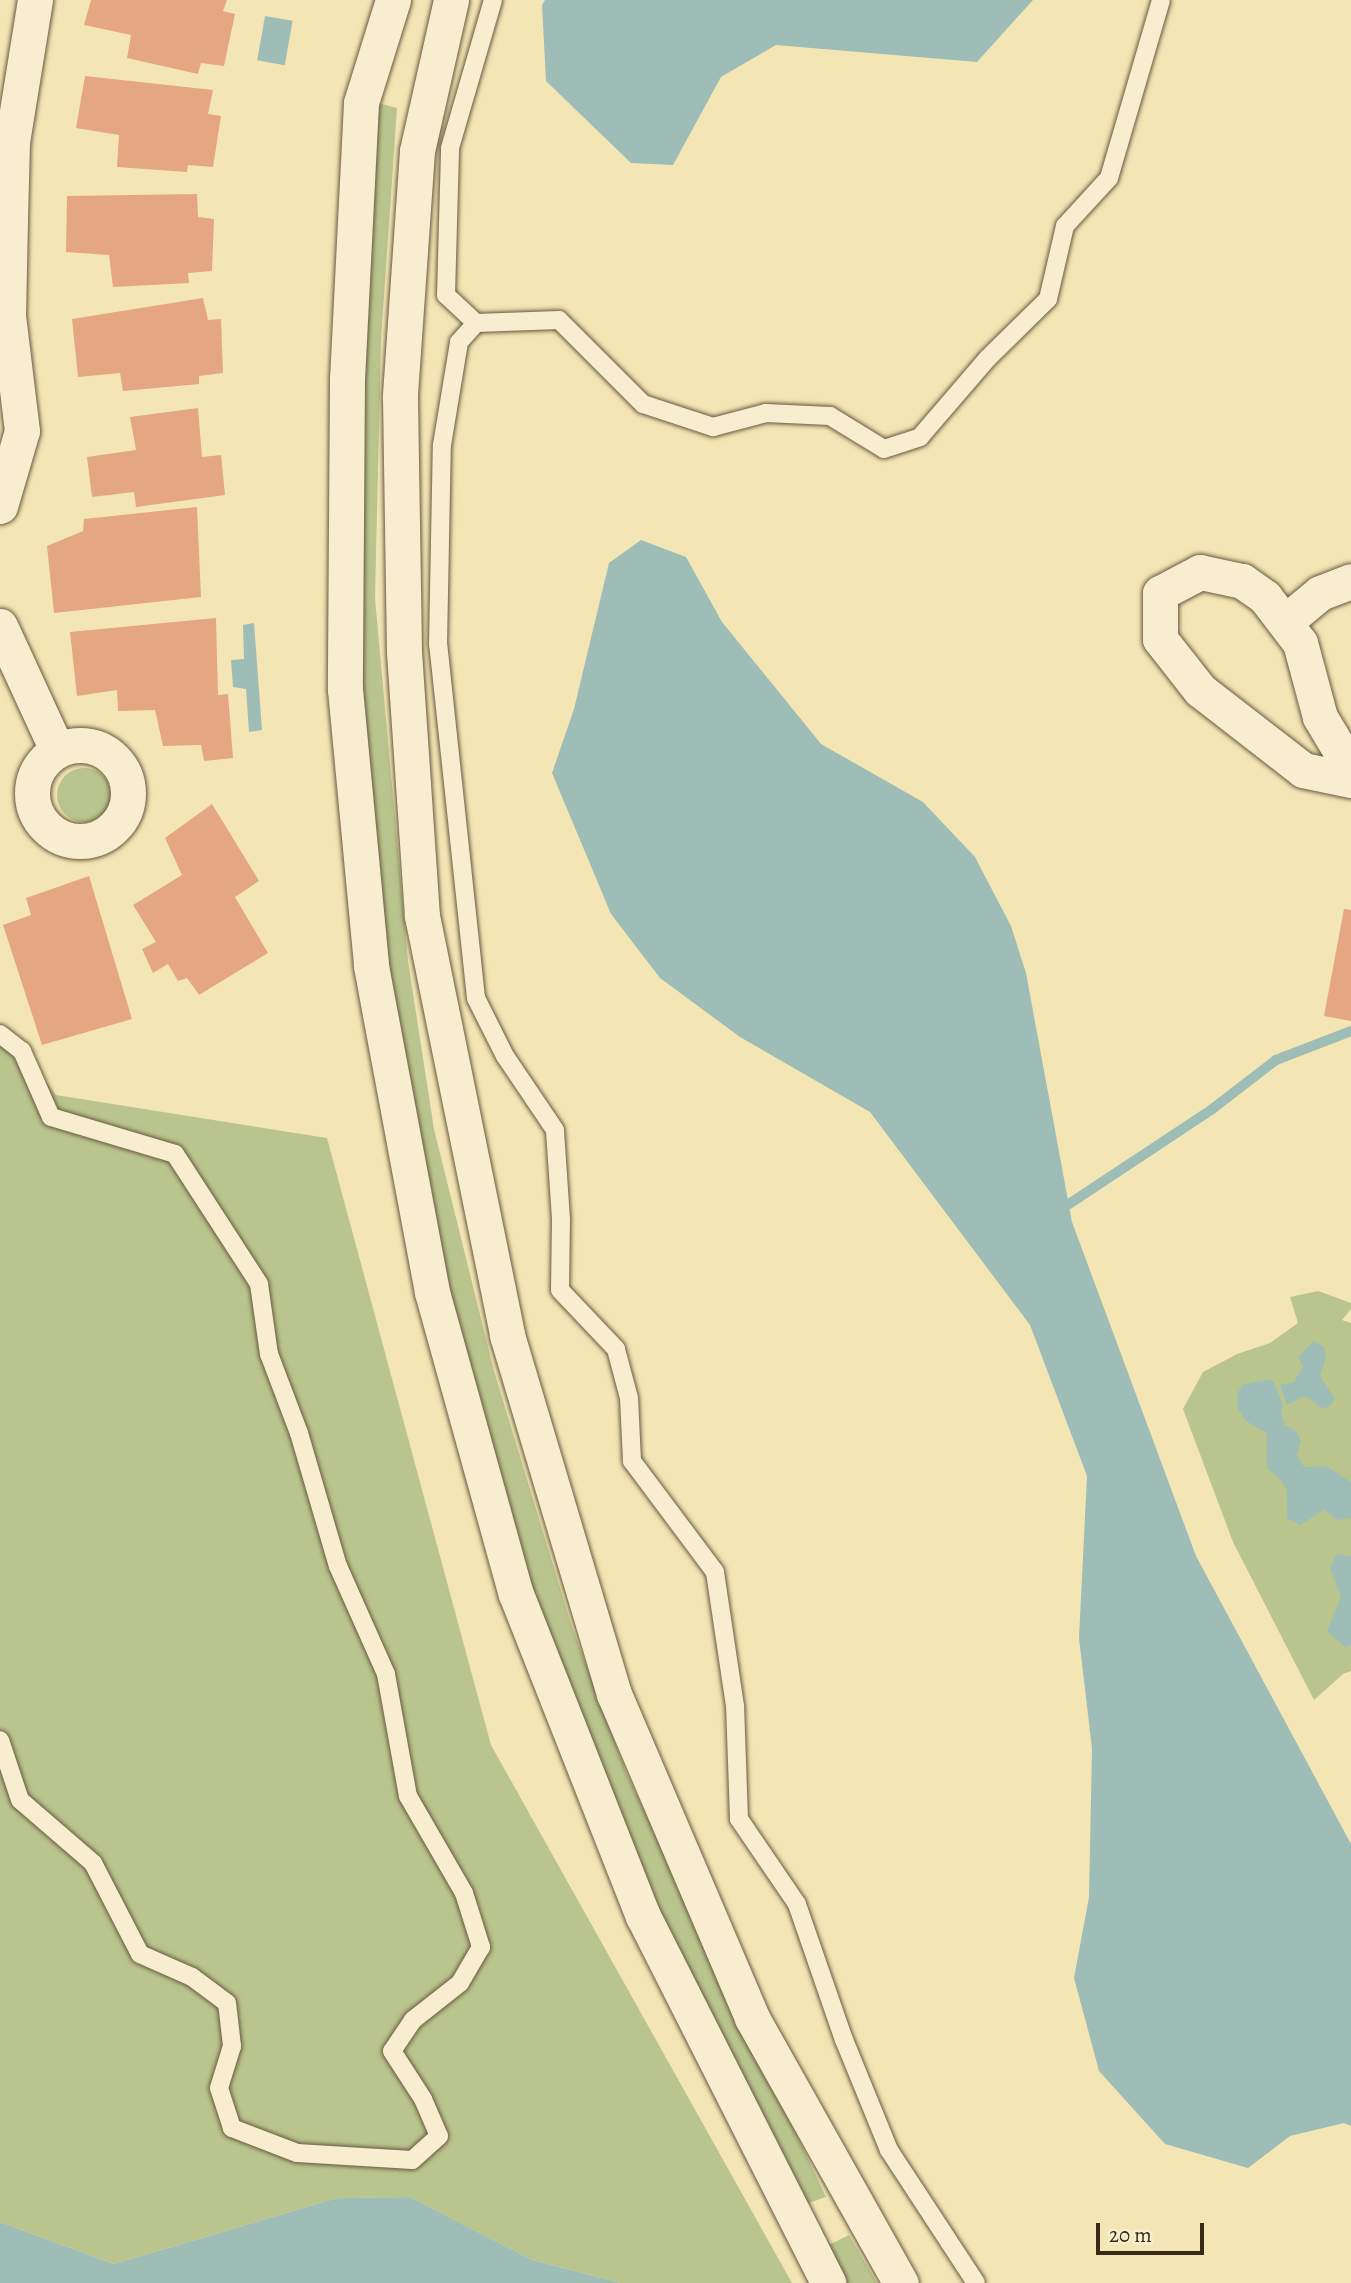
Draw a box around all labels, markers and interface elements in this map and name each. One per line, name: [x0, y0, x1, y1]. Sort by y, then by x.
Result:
scale bar: [1099, 2210, 1208, 2254]
text: 20 m: [1109, 2221, 1152, 2249]

